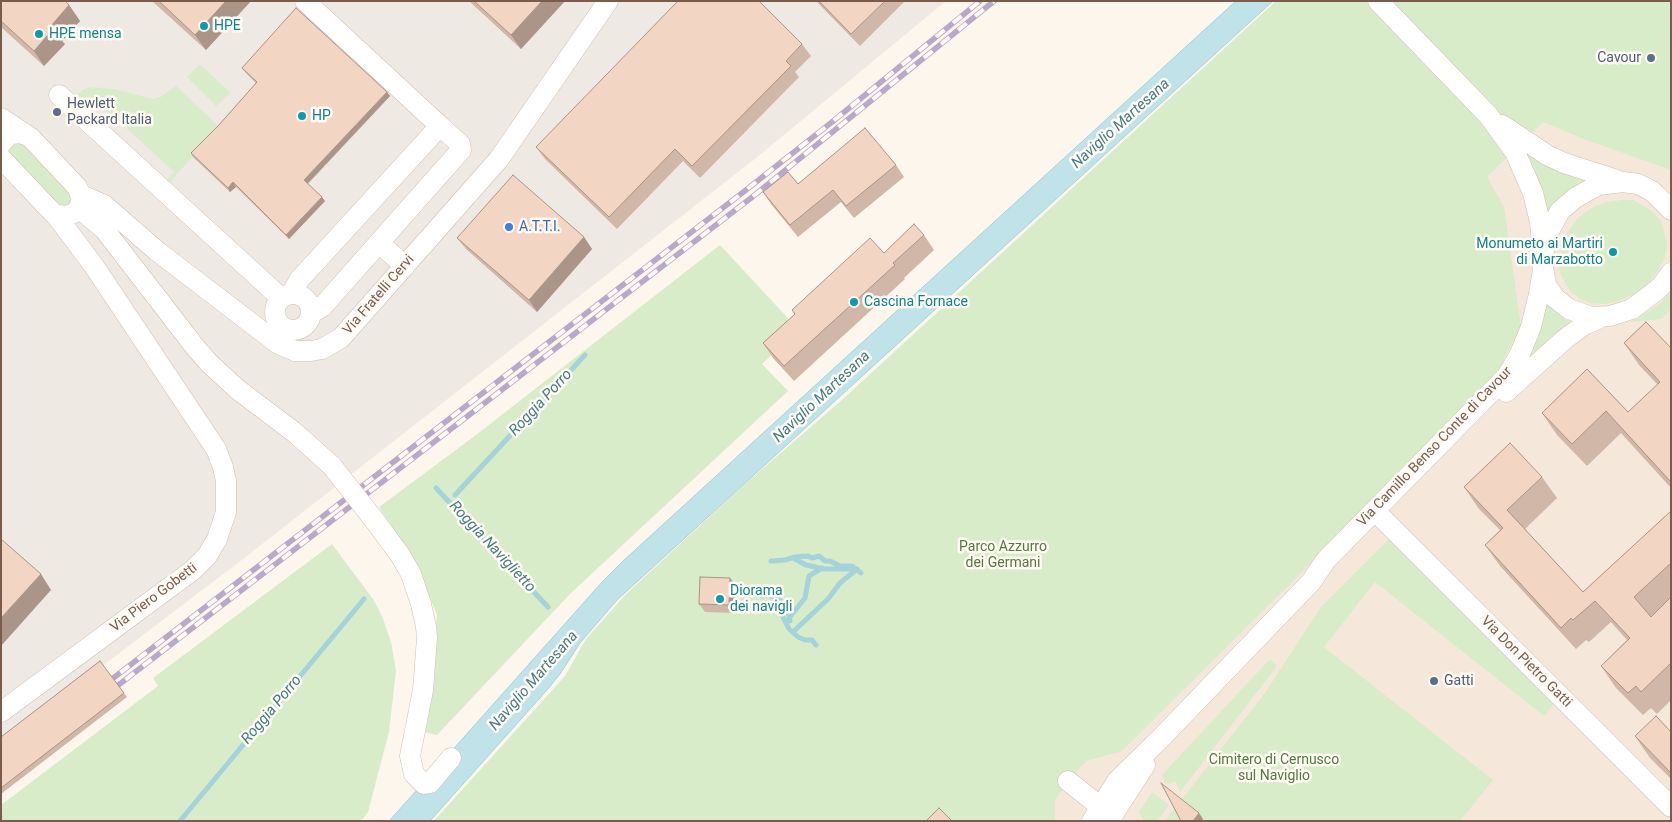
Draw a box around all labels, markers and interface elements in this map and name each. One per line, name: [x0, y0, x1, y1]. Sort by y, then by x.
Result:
place label: HPE: [214, 18, 241, 34]
marker: HPE: [198, 20, 210, 32]
place label: HPE mensa: [49, 26, 122, 42]
marker: HPE mensa: [33, 28, 45, 40]
place label: Cavour: [1597, 50, 1641, 66]
marker: Cavour: [1645, 52, 1657, 64]
water label: Naviglio Martesana: [1068, 75, 1174, 173]
place label: Hewlett Packard Italia: [67, 96, 152, 128]
marker: Hewlett Packard Italia: [51, 106, 63, 118]
place label: HP: [312, 108, 331, 124]
marker: HP: [296, 110, 308, 122]
place label: A.T.T.I.: [519, 219, 560, 235]
marker: A.T.T.I.: [503, 221, 515, 233]
place label: Monumeto ai Martiri di Marzabotto: [1476, 236, 1603, 268]
marker: Monumeto ai Martiri di Marzabotto: [1607, 246, 1619, 258]
street label: Via Fratelli Cervi: [340, 252, 418, 338]
place label: Cascina Fornace: [864, 294, 968, 310]
marker: Cascina Fornace: [848, 296, 860, 308]
water label: Naviglio Martesana: [770, 348, 874, 446]
street label: Via Camillo Benso Conte di Cavour: [1354, 364, 1516, 530]
water label: Roggia Porro: [506, 366, 576, 440]
water label: Roggia Naviglietto: [445, 498, 539, 596]
park label: Parco Azzurro dei Germani: [959, 539, 1047, 572]
street label: Via Piero Gobetti: [107, 560, 201, 636]
place label: Diorama dei navigli: [730, 583, 792, 616]
marker: Diorama dei navigli: [714, 593, 726, 605]
street label: Via Don Pietro Gatti: [1477, 613, 1575, 711]
water label: Naviglio Martesana: [486, 628, 582, 734]
water label: Roggia Porro: [238, 672, 306, 748]
place label: Gatti: [1444, 673, 1474, 689]
marker: Gatti: [1428, 675, 1440, 687]
park label: Cimitero di Cernusco sul Naviglio: [1209, 752, 1339, 784]

